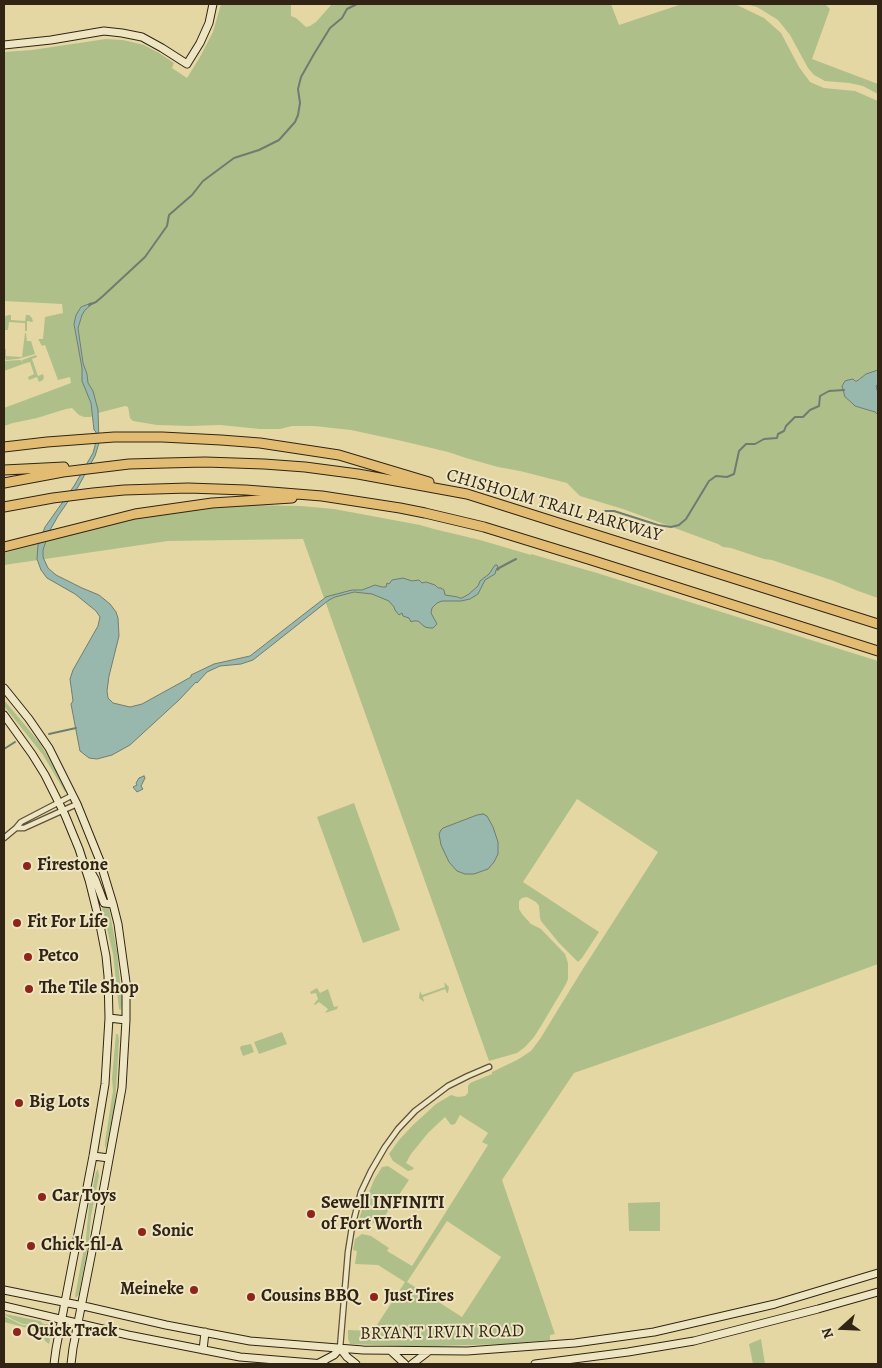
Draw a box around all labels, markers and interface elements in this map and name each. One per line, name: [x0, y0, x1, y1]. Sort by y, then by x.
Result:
street label: CHISHOLM TRAIL PARKWAY: [444, 465, 664, 547]
place label: Firestone: [37, 855, 108, 877]
marker: Firestone: [21, 860, 33, 872]
place label: Fit For Life: [27, 912, 108, 934]
marker: Fit For Life: [11, 917, 23, 929]
place label: Petco: [38, 946, 79, 968]
marker: Petco: [22, 951, 34, 963]
place label: The Tile Shop: [39, 978, 139, 1000]
marker: The Tile Shop: [23, 983, 35, 995]
place label: Big Lots: [29, 1092, 90, 1114]
marker: Big Lots: [13, 1097, 25, 1109]
place label: Car Toys: [52, 1186, 116, 1208]
marker: Car Toys: [36, 1191, 48, 1203]
place label: Sewell INFINITI of Fort Worth: [321, 1193, 445, 1236]
marker: Sewell INFINITI of Fort Worth: [305, 1208, 317, 1220]
place label: Sonic: [152, 1221, 194, 1243]
marker: Sonic: [136, 1226, 148, 1238]
place label: Chick-fil-A: [41, 1235, 123, 1257]
marker: Chick-fil-A: [25, 1240, 37, 1252]
place label: Meineke: [120, 1279, 184, 1301]
marker: Meineke: [188, 1284, 200, 1296]
place label: Cousins BBQ: [261, 1286, 359, 1308]
place label: Just Tires: [384, 1286, 454, 1308]
marker: Cousins BBQ: [245, 1291, 257, 1303]
marker: Just Tires: [368, 1291, 380, 1303]
north arrow: [817, 1303, 867, 1353]
place label: Quick Track: [27, 1321, 117, 1343]
street label: BRYANT IRVIN ROAD: [360, 1321, 524, 1345]
text: N: [817, 1325, 838, 1341]
marker: Quick Track: [11, 1326, 23, 1338]

